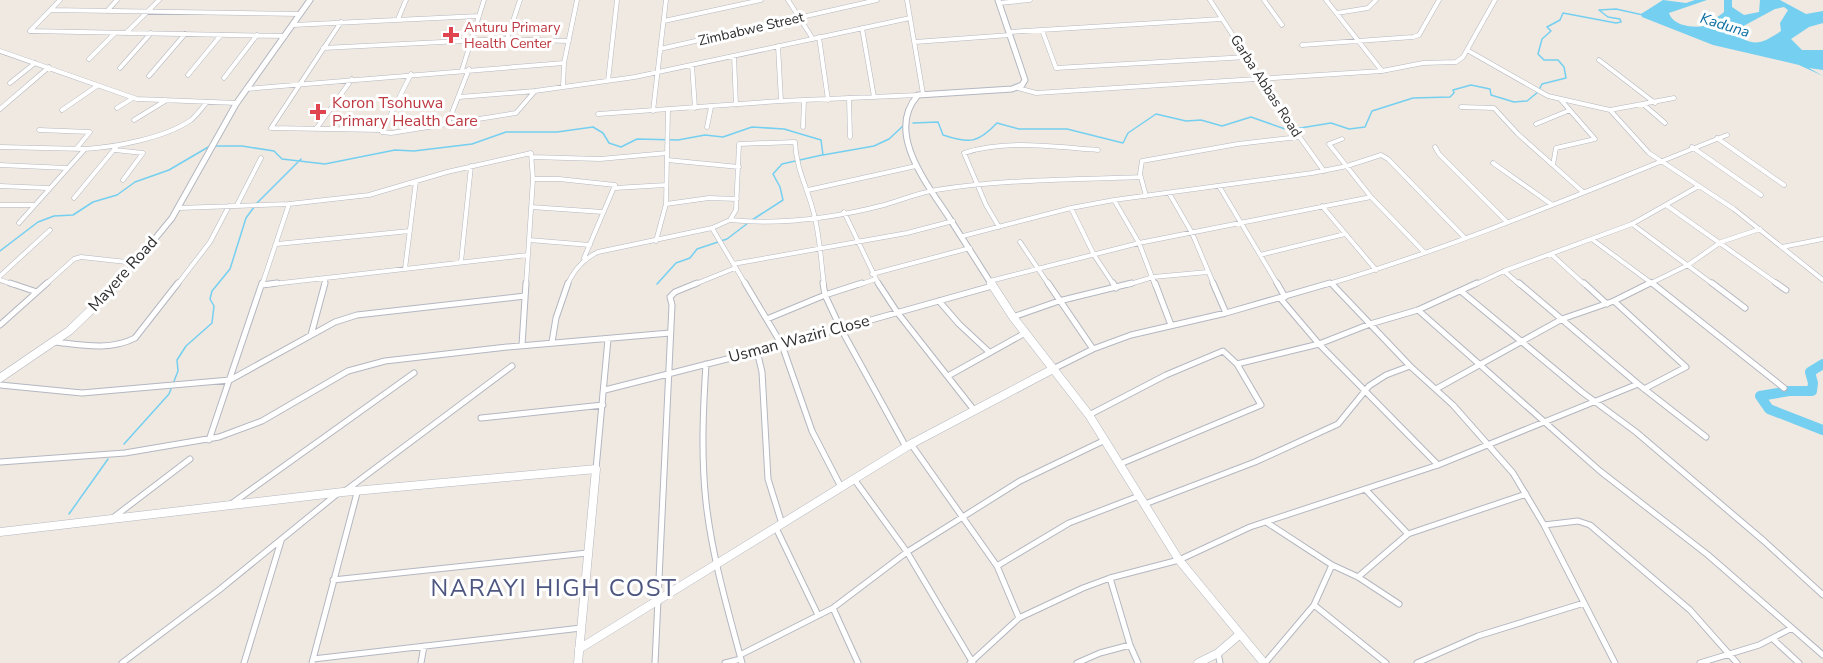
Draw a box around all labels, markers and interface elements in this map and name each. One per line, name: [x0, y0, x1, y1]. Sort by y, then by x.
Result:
street label: Zimbabwe Street: [696, 8, 806, 50]
water label: Kaduna: [1698, 8, 1752, 42]
place label: Anturu Primary Health Center: [464, 18, 561, 53]
marker: Anturu Primary Health Center: [442, 26, 460, 44]
street label: Garba Abbas Road: [1226, 31, 1306, 141]
place label: Koron Tsohuwa Primary Health Care: [332, 92, 478, 132]
marker: Koron Tsohuwa Primary Health Care: [309, 103, 327, 121]
street label: Mayere Road: [83, 232, 163, 316]
street label: Usman Waziri Close: [726, 310, 872, 368]
district label: NARAYI HIGH COST: [430, 572, 678, 604]

